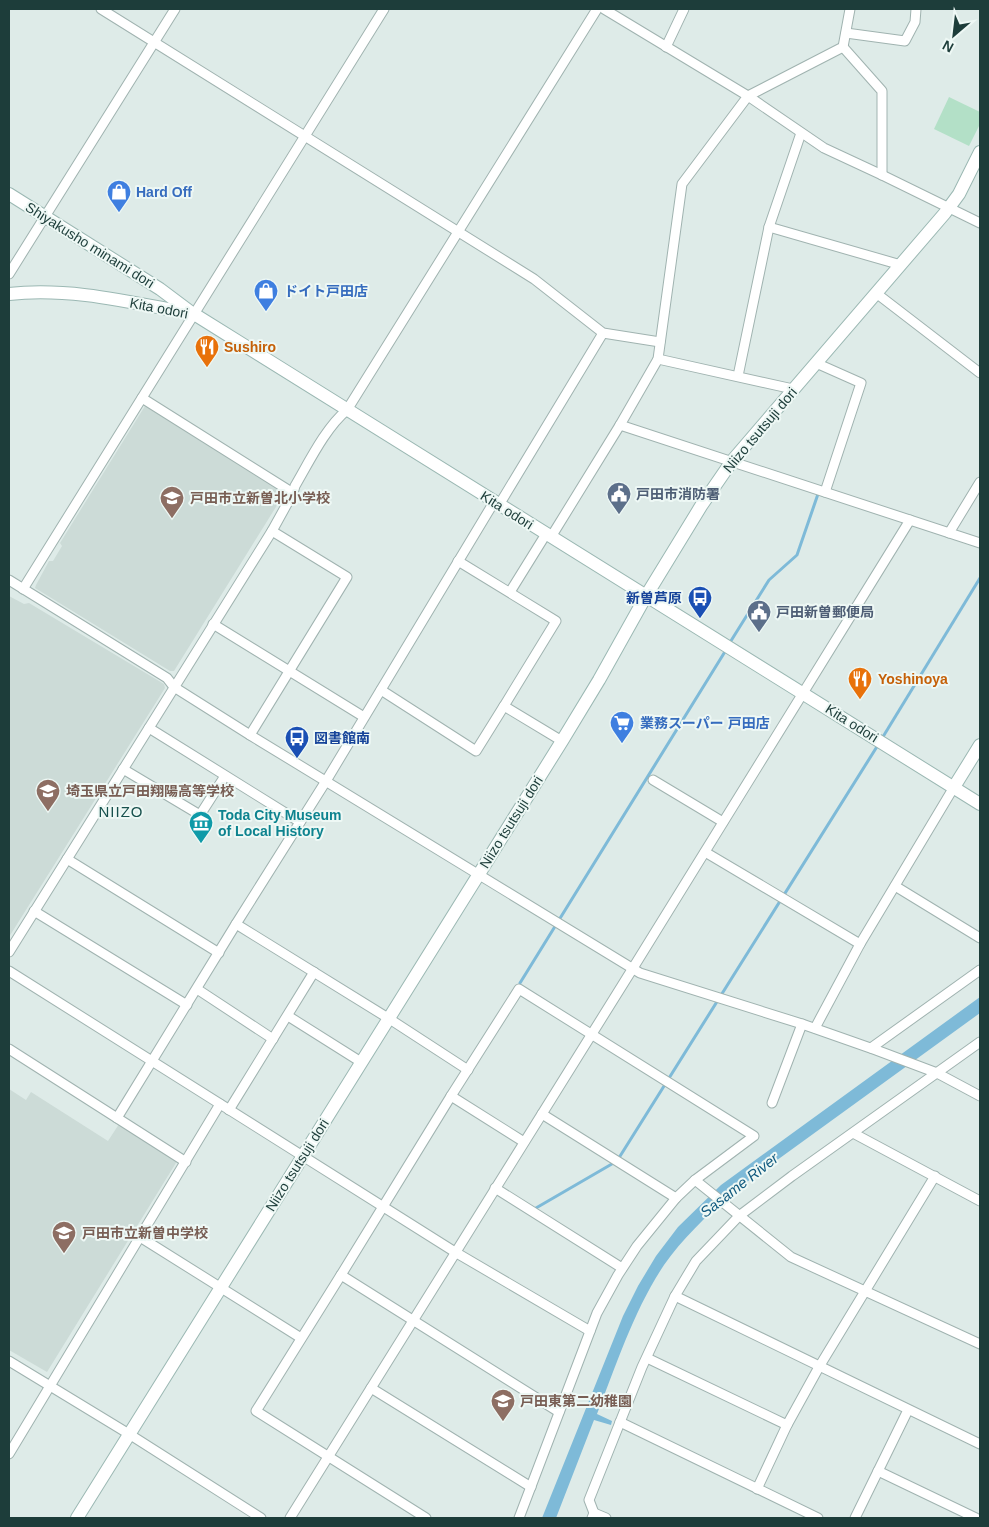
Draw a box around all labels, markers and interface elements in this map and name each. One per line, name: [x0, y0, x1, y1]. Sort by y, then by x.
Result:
north arrow: [929, 10, 979, 60]
text: N: [940, 37, 956, 56]
shop icon: Hard Off: [106, 179, 132, 213]
place label: Hard Off: [136, 184, 192, 200]
street label: Shiyakusho minami dori: [23, 199, 157, 291]
shop icon: ドイト戸田店: [253, 278, 279, 312]
place label: ドイト戸田店: [284, 283, 368, 299]
street label: Kita odori: [128, 295, 190, 321]
restaurant icon: Sushiro: [194, 334, 220, 368]
place label: Sushiro: [224, 339, 276, 355]
street label: Niizo tsutsuji dori: [720, 384, 800, 476]
public building icon: 戸田市消防署: [606, 481, 632, 515]
school or university icon: 戸田市立新曽北小学校: [159, 485, 185, 519]
place label: 戸田市消防署: [636, 486, 720, 502]
street label: Kita odori: [478, 488, 536, 532]
place label: 戸田市立新曽北小学校: [190, 490, 330, 506]
bus stop icon: 新曽芦原: [687, 585, 713, 619]
place label: 新曽芦原: [626, 590, 682, 606]
public building icon: 戸田新曽郵便局: [746, 599, 772, 633]
place label: 戸田新曽郵便局: [776, 604, 874, 620]
restaurant icon: Yoshinoya: [847, 666, 873, 700]
place label: Yoshinoya: [878, 671, 948, 687]
street label: Kita odori: [823, 701, 881, 745]
supermarket icon: 業務スーパー 戸田店: [609, 710, 635, 744]
place label: 業務スーパー 戸田店: [640, 715, 770, 731]
bus stop icon: 図書館南: [284, 725, 310, 759]
place label: 図書館南: [314, 730, 370, 746]
street label: Niizo tsutsuji dori: [476, 773, 546, 871]
school or university icon: 埼玉県立戸田翔陽高等学校: [35, 778, 61, 812]
place label: 埼玉県立戸田翔陽高等学校: [66, 783, 234, 799]
district label: NIIZO: [99, 803, 144, 820]
place label: Toda City Museum of Local History: [218, 807, 341, 839]
museum icon: Toda City Museum of Local History: [188, 810, 214, 844]
street label: Niizo tsutsuji dori: [262, 1116, 332, 1214]
water label: Sasame River: [697, 1149, 782, 1221]
school or university icon: 戸田市立新曽中学校: [51, 1220, 77, 1254]
place label: 戸田市立新曽中学校: [82, 1225, 208, 1241]
school or university icon: 戸田東第二幼稚園: [490, 1388, 516, 1422]
place label: 戸田東第二幼稚園: [520, 1393, 632, 1409]

